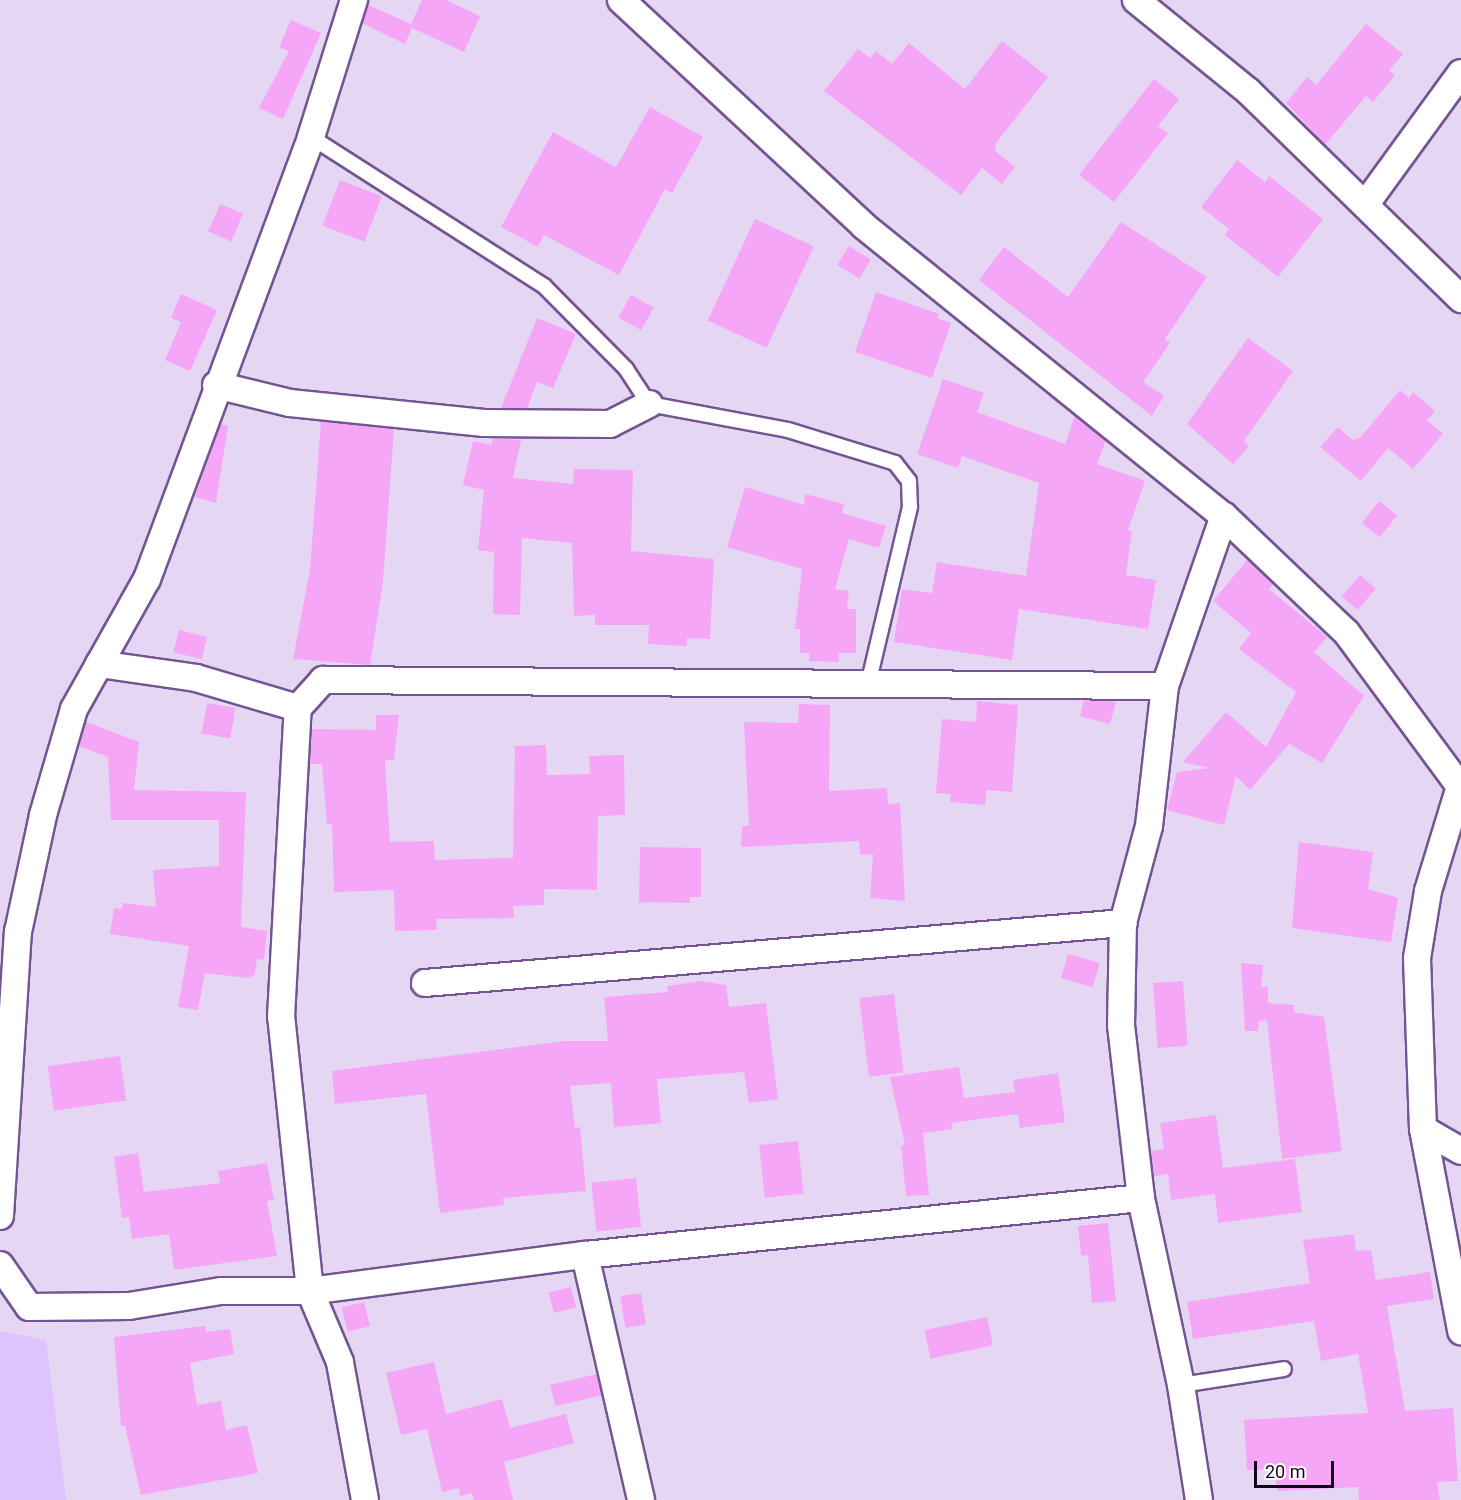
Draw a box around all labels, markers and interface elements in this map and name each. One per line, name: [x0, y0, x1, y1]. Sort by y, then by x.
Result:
scale bar: [1257, 1449, 1336, 1487]
text: 20 m: [1265, 1461, 1305, 1482]

